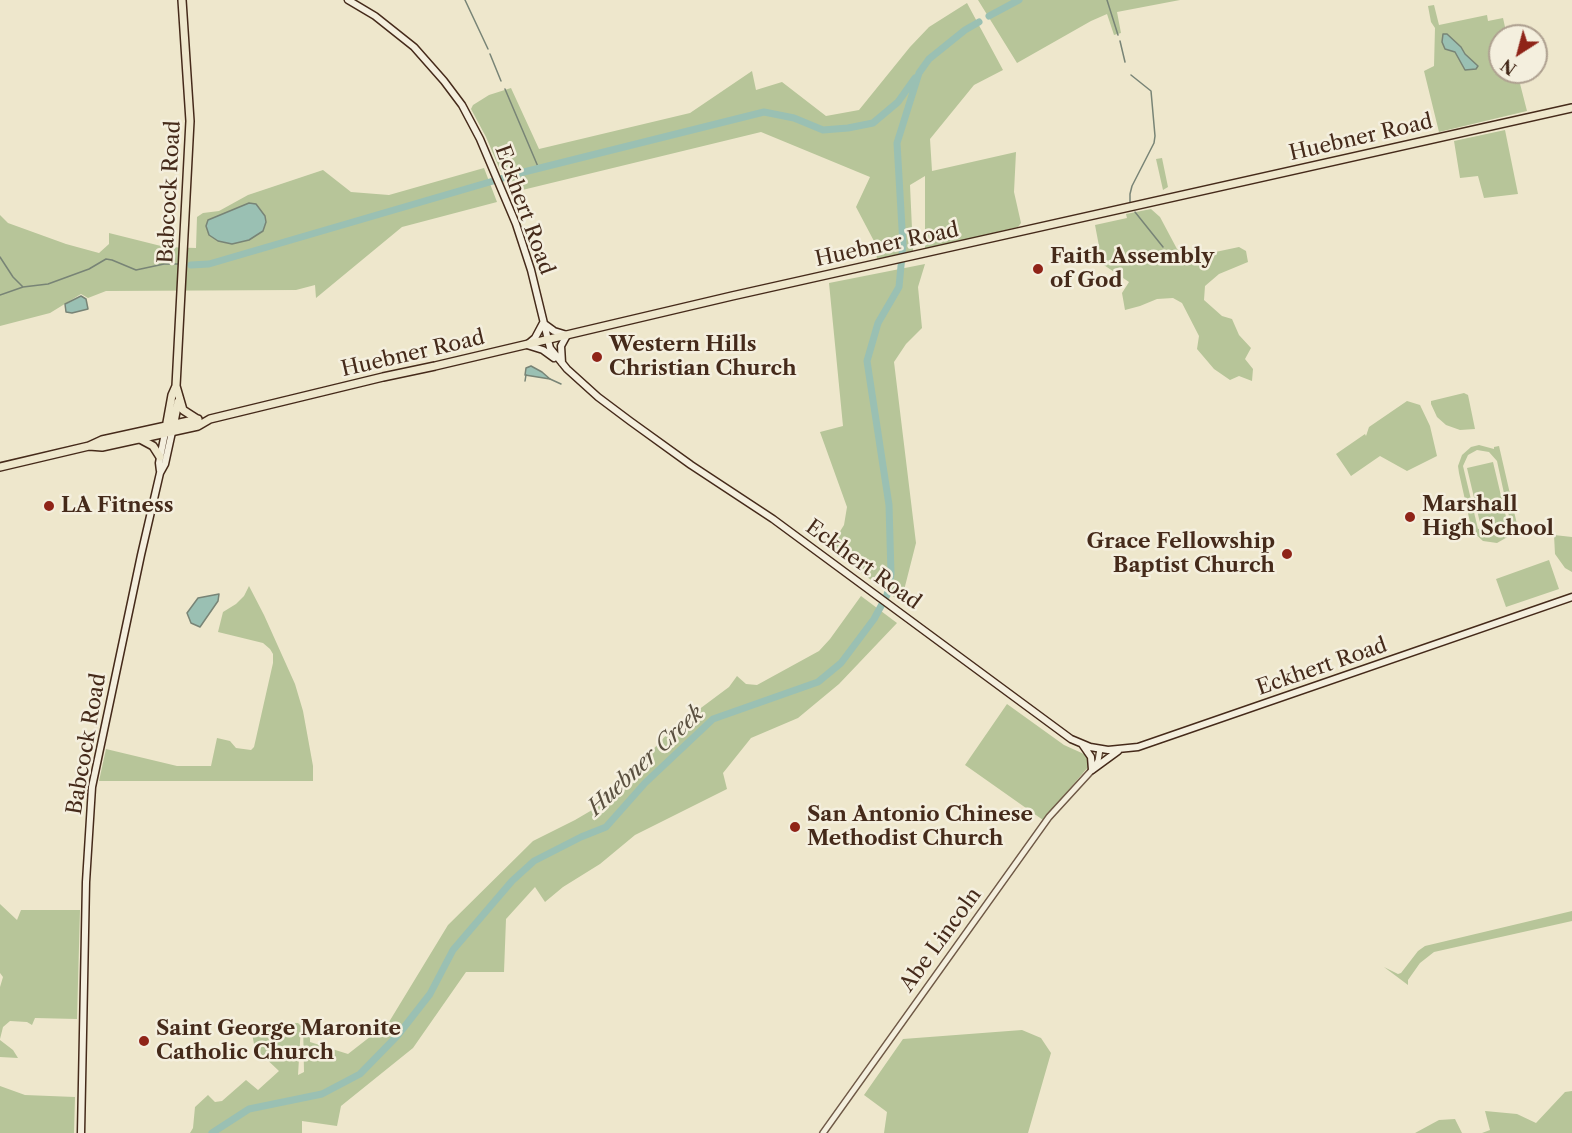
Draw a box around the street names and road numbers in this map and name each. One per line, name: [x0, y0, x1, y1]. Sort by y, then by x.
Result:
street label: Huebner Road: [1287, 109, 1435, 167]
street label: Babcock Road: [154, 120, 186, 264]
street label: Eckhert Road: [489, 142, 559, 278]
street label: Huebner Road: [813, 217, 961, 273]
street label: Huebner Road: [339, 325, 487, 383]
street label: Eckhert Road: [800, 515, 926, 615]
street label: Eckhert Road: [1253, 633, 1391, 701]
street label: Babcock Road: [62, 671, 112, 817]
street label: Abe Lincoln: [895, 883, 987, 997]

